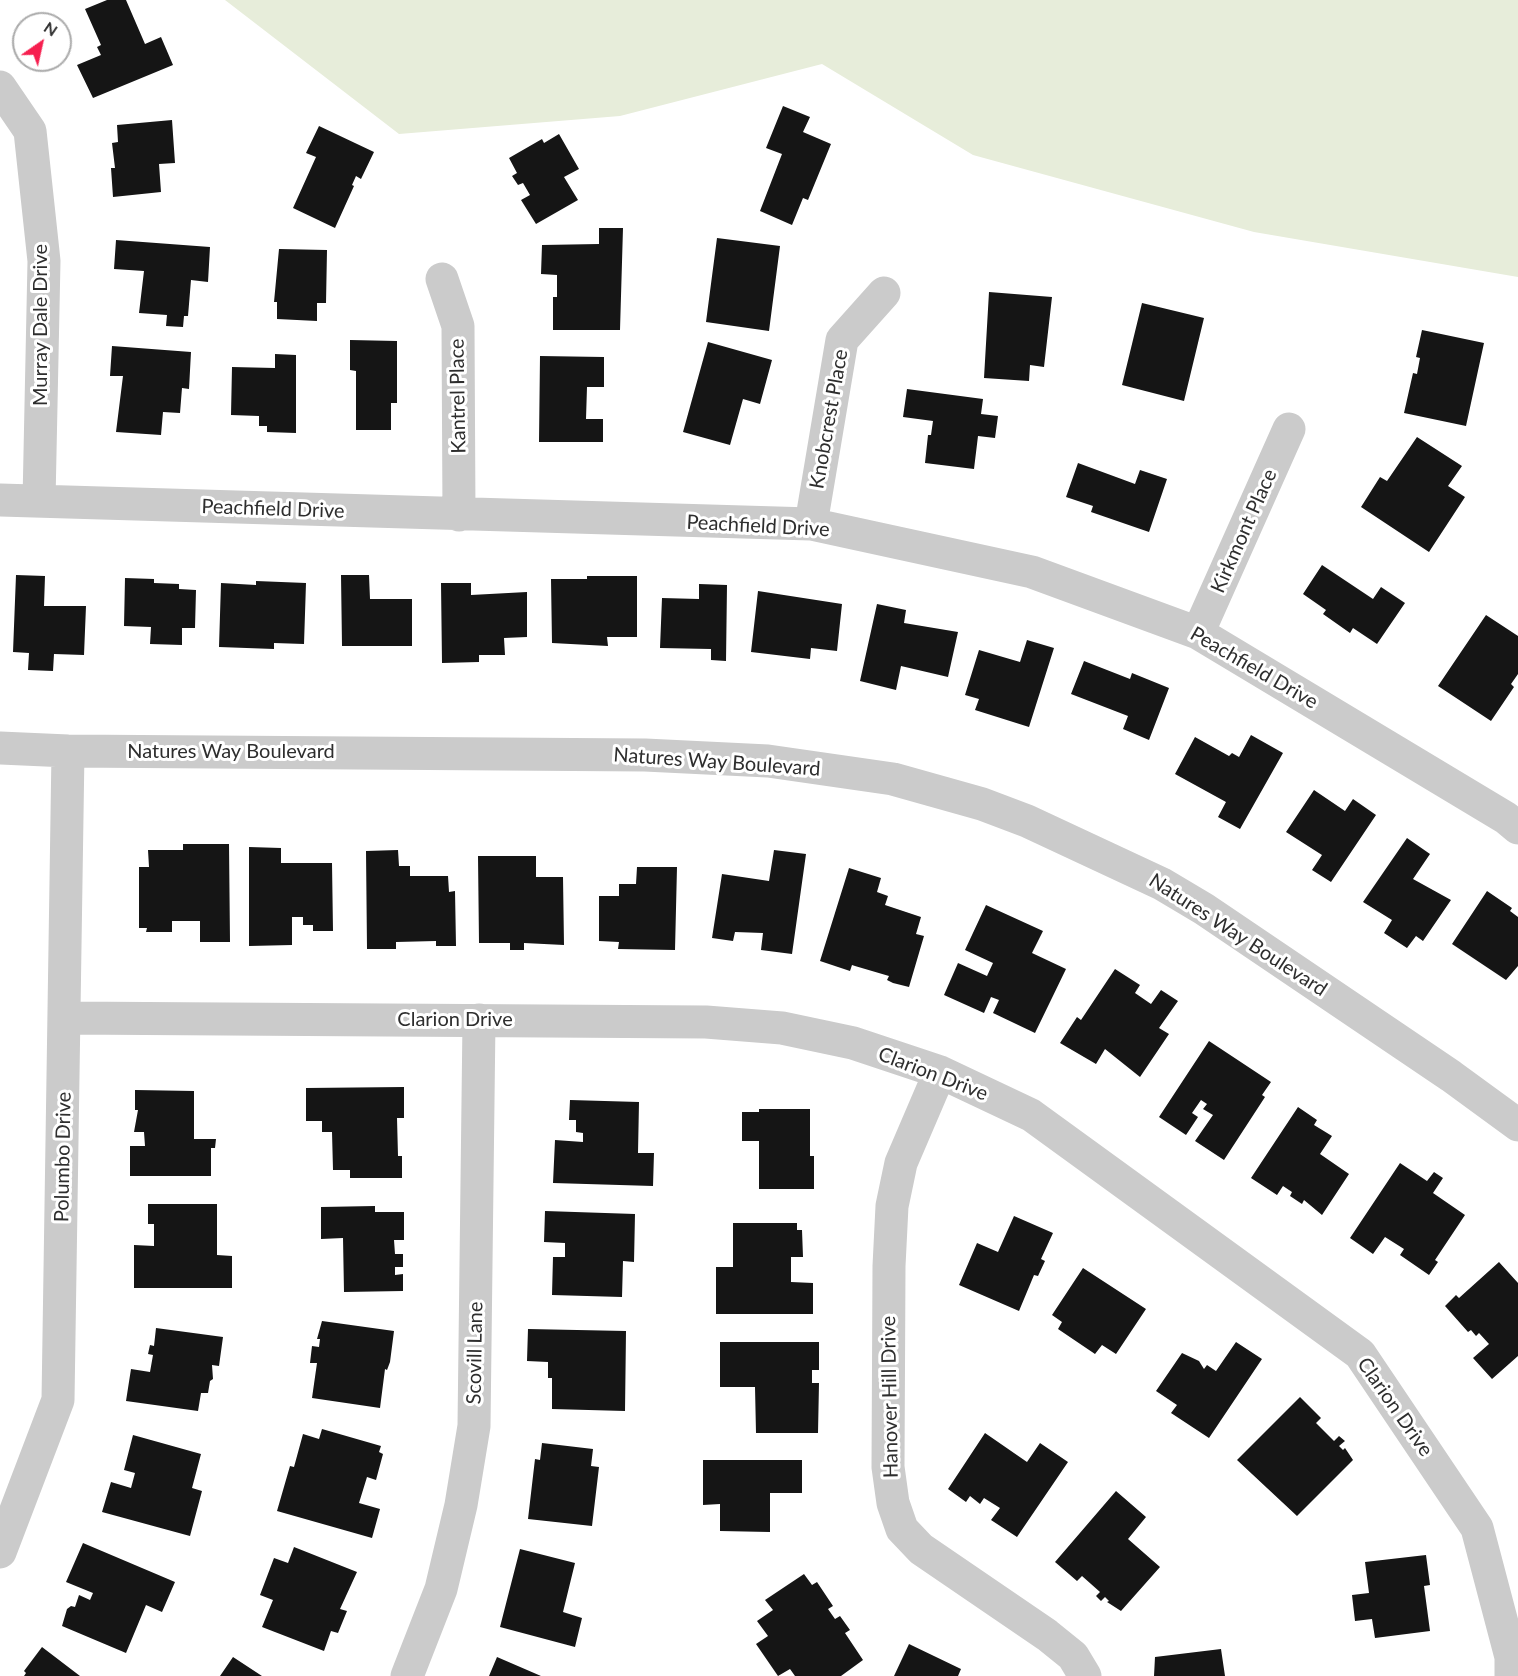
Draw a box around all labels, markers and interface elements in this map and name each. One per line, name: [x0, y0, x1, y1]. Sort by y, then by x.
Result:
north arrow: [12, 12, 72, 72]
text: N: [41, 17, 62, 40]
street label: Murray Dale Drive: [29, 244, 53, 406]
street label: Kantrel Place: [445, 338, 471, 454]
street label: Knobcrest Place: [805, 347, 853, 491]
street label: Kirkmont Place: [1206, 465, 1282, 597]
street label: Peachfield Drive: [201, 495, 345, 523]
street label: Peachfield Drive: [686, 510, 830, 542]
street label: Peachfield Drive: [1186, 622, 1322, 714]
street label: Natures Way Boulevard: [127, 740, 335, 764]
street label: Natures Way Boulevard: [613, 743, 821, 781]
street label: Natures Way Boulevard: [1144, 868, 1332, 1002]
street label: Clarion Drive: [397, 1008, 513, 1032]
street label: Clarion Drive: [875, 1042, 991, 1106]
street label: Polumbo Drive: [50, 1092, 76, 1222]
street label: Scovill Lane: [462, 1301, 488, 1405]
street label: Hanover Hill Drive: [877, 1316, 903, 1478]
street label: Clarion Drive: [1352, 1353, 1438, 1461]

